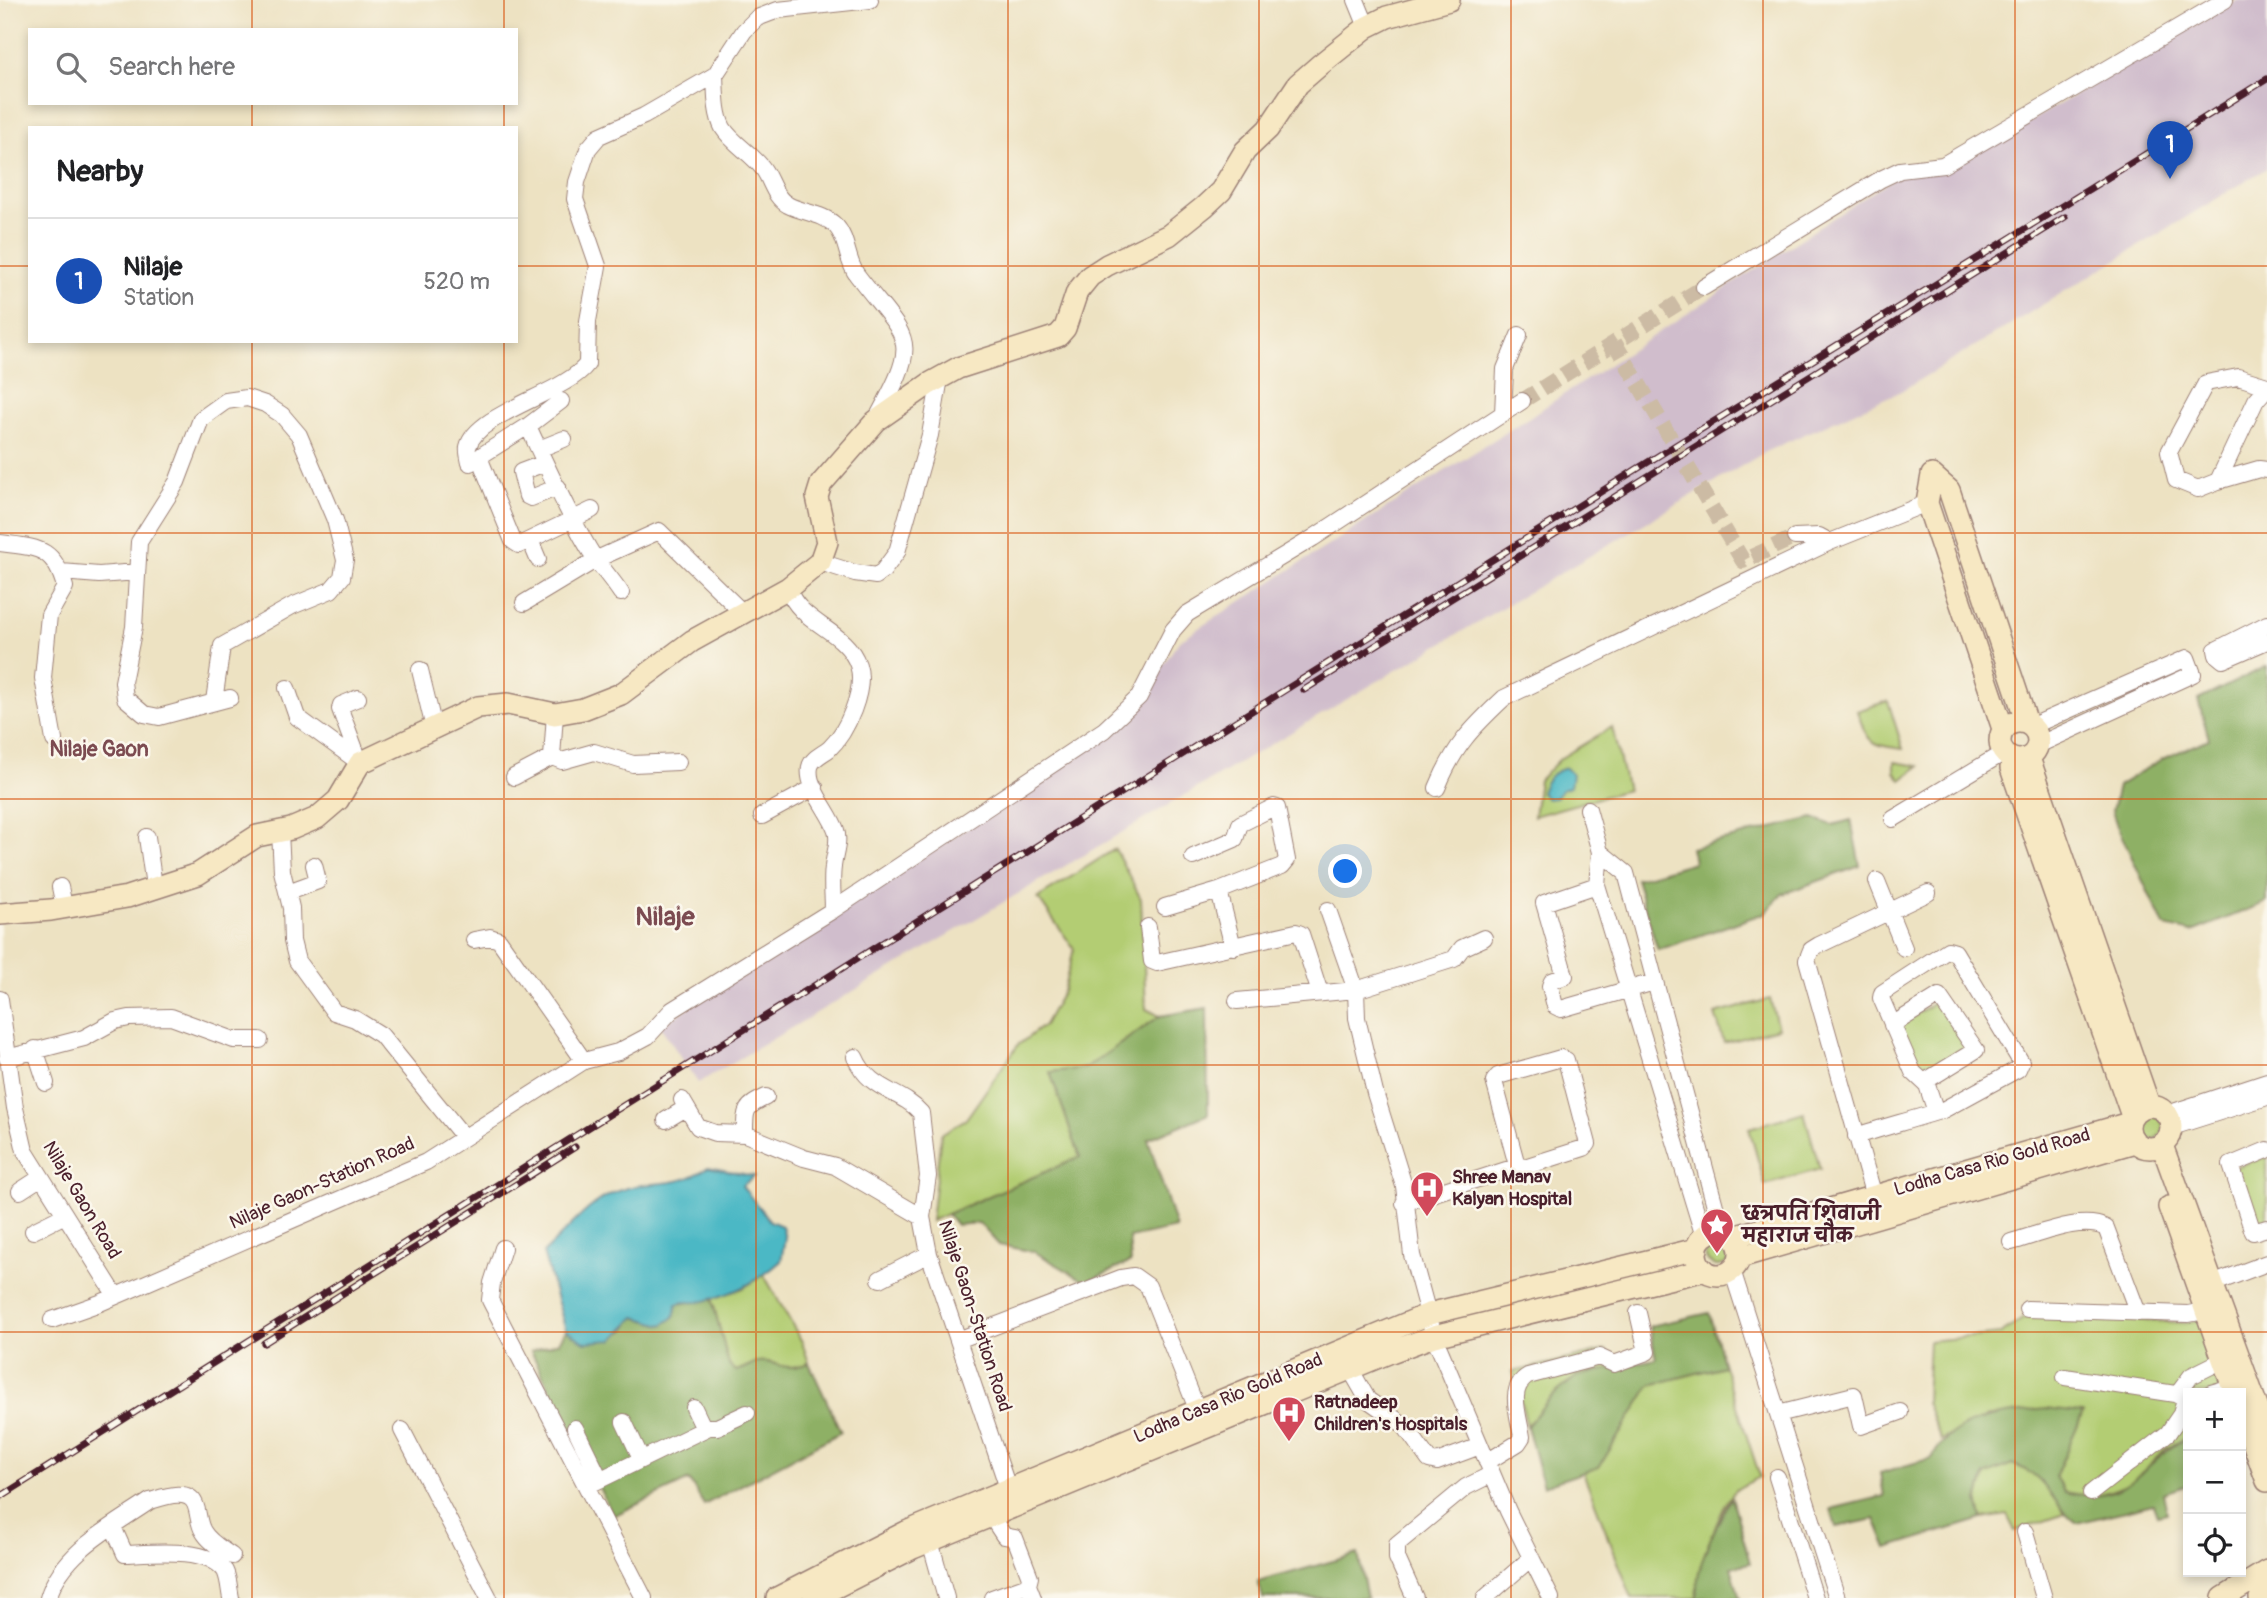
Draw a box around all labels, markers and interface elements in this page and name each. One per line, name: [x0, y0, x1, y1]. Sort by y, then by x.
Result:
search box: [28, 28, 518, 105]
icon: search: [52, 48, 90, 86]
text: Search here: [108, 51, 235, 83]
pin: 1: [2147, 121, 2193, 179]
text: Nearby: [56, 153, 143, 190]
text: Nilaje: [123, 251, 182, 283]
text: 1: [75, 267, 84, 296]
text: 520 m: [424, 267, 490, 296]
text: Station: [123, 283, 194, 312]
district label: Nilaje Gaon: [49, 736, 149, 763]
your location: [1328, 854, 1362, 888]
district label: Nilaje: [635, 901, 696, 933]
street label: Lodha Casa Rio Gold Road: [1891, 1122, 2093, 1202]
street label: Nilaje Gaon-Station Road: [226, 1131, 418, 1235]
street label: Nilaje Gaon Road: [37, 1137, 127, 1263]
place label: Shree Manav Kalyan Hospital: [1452, 1165, 1572, 1211]
hospital icon: Shree Manav Kalyan Hospital: [1408, 1169, 1446, 1218]
place label: छत्रपति शिवाजी महाराज चौक: [1740, 1198, 1883, 1248]
place icon: छत्रपति शिवाजी महाराज चौक: [1698, 1206, 1736, 1255]
street label: Nilaje Gaon-Station Road: [933, 1217, 1017, 1415]
street label: Lodha Casa Rio Gold Road: [1130, 1347, 1326, 1449]
map controls: [2183, 1388, 2246, 1577]
button: +: [2183, 1388, 2246, 1451]
place label: Ratnadeep Children's Hospitals: [1314, 1390, 1468, 1436]
hospital icon: Ratnadeep Children's Hospitals: [1270, 1394, 1308, 1443]
button: −: [2183, 1451, 2246, 1514]
button: locate: [2183, 1514, 2246, 1577]

